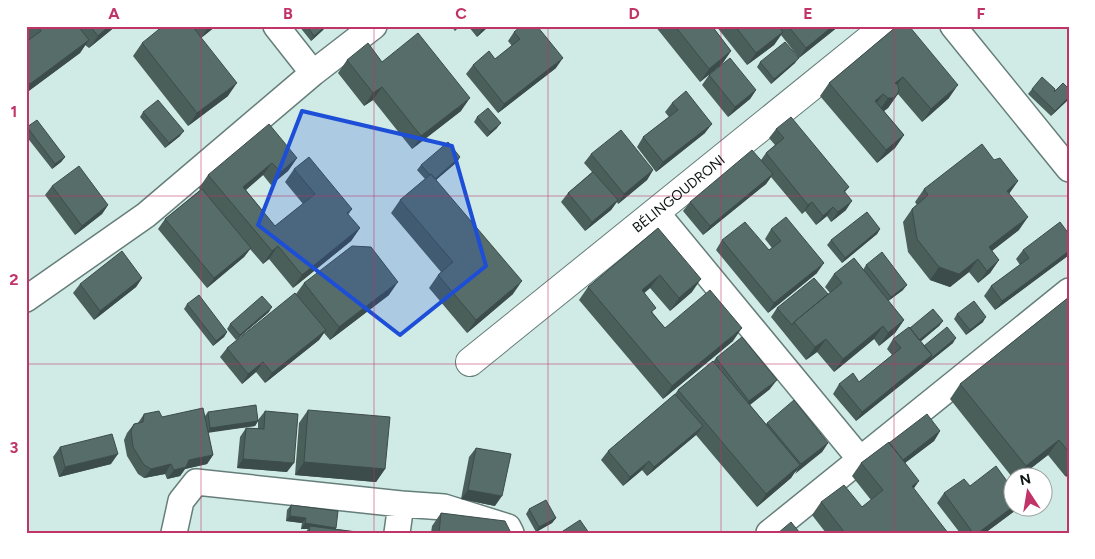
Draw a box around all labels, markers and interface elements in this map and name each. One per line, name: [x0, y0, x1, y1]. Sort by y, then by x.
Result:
text: A: [108, 4, 120, 23]
text: B: [283, 4, 293, 23]
text: C: [455, 4, 467, 23]
text: D: [628, 4, 640, 23]
text: E: [803, 4, 813, 23]
text: F: [977, 4, 986, 23]
text: 1: [11, 102, 17, 121]
street label: BÉLINGOUDRONI: [629, 151, 728, 236]
text: 2: [9, 270, 19, 289]
text: 3: [10, 438, 19, 457]
north arrow: [1002, 466, 1052, 516]
text: N: [1018, 470, 1032, 489]

